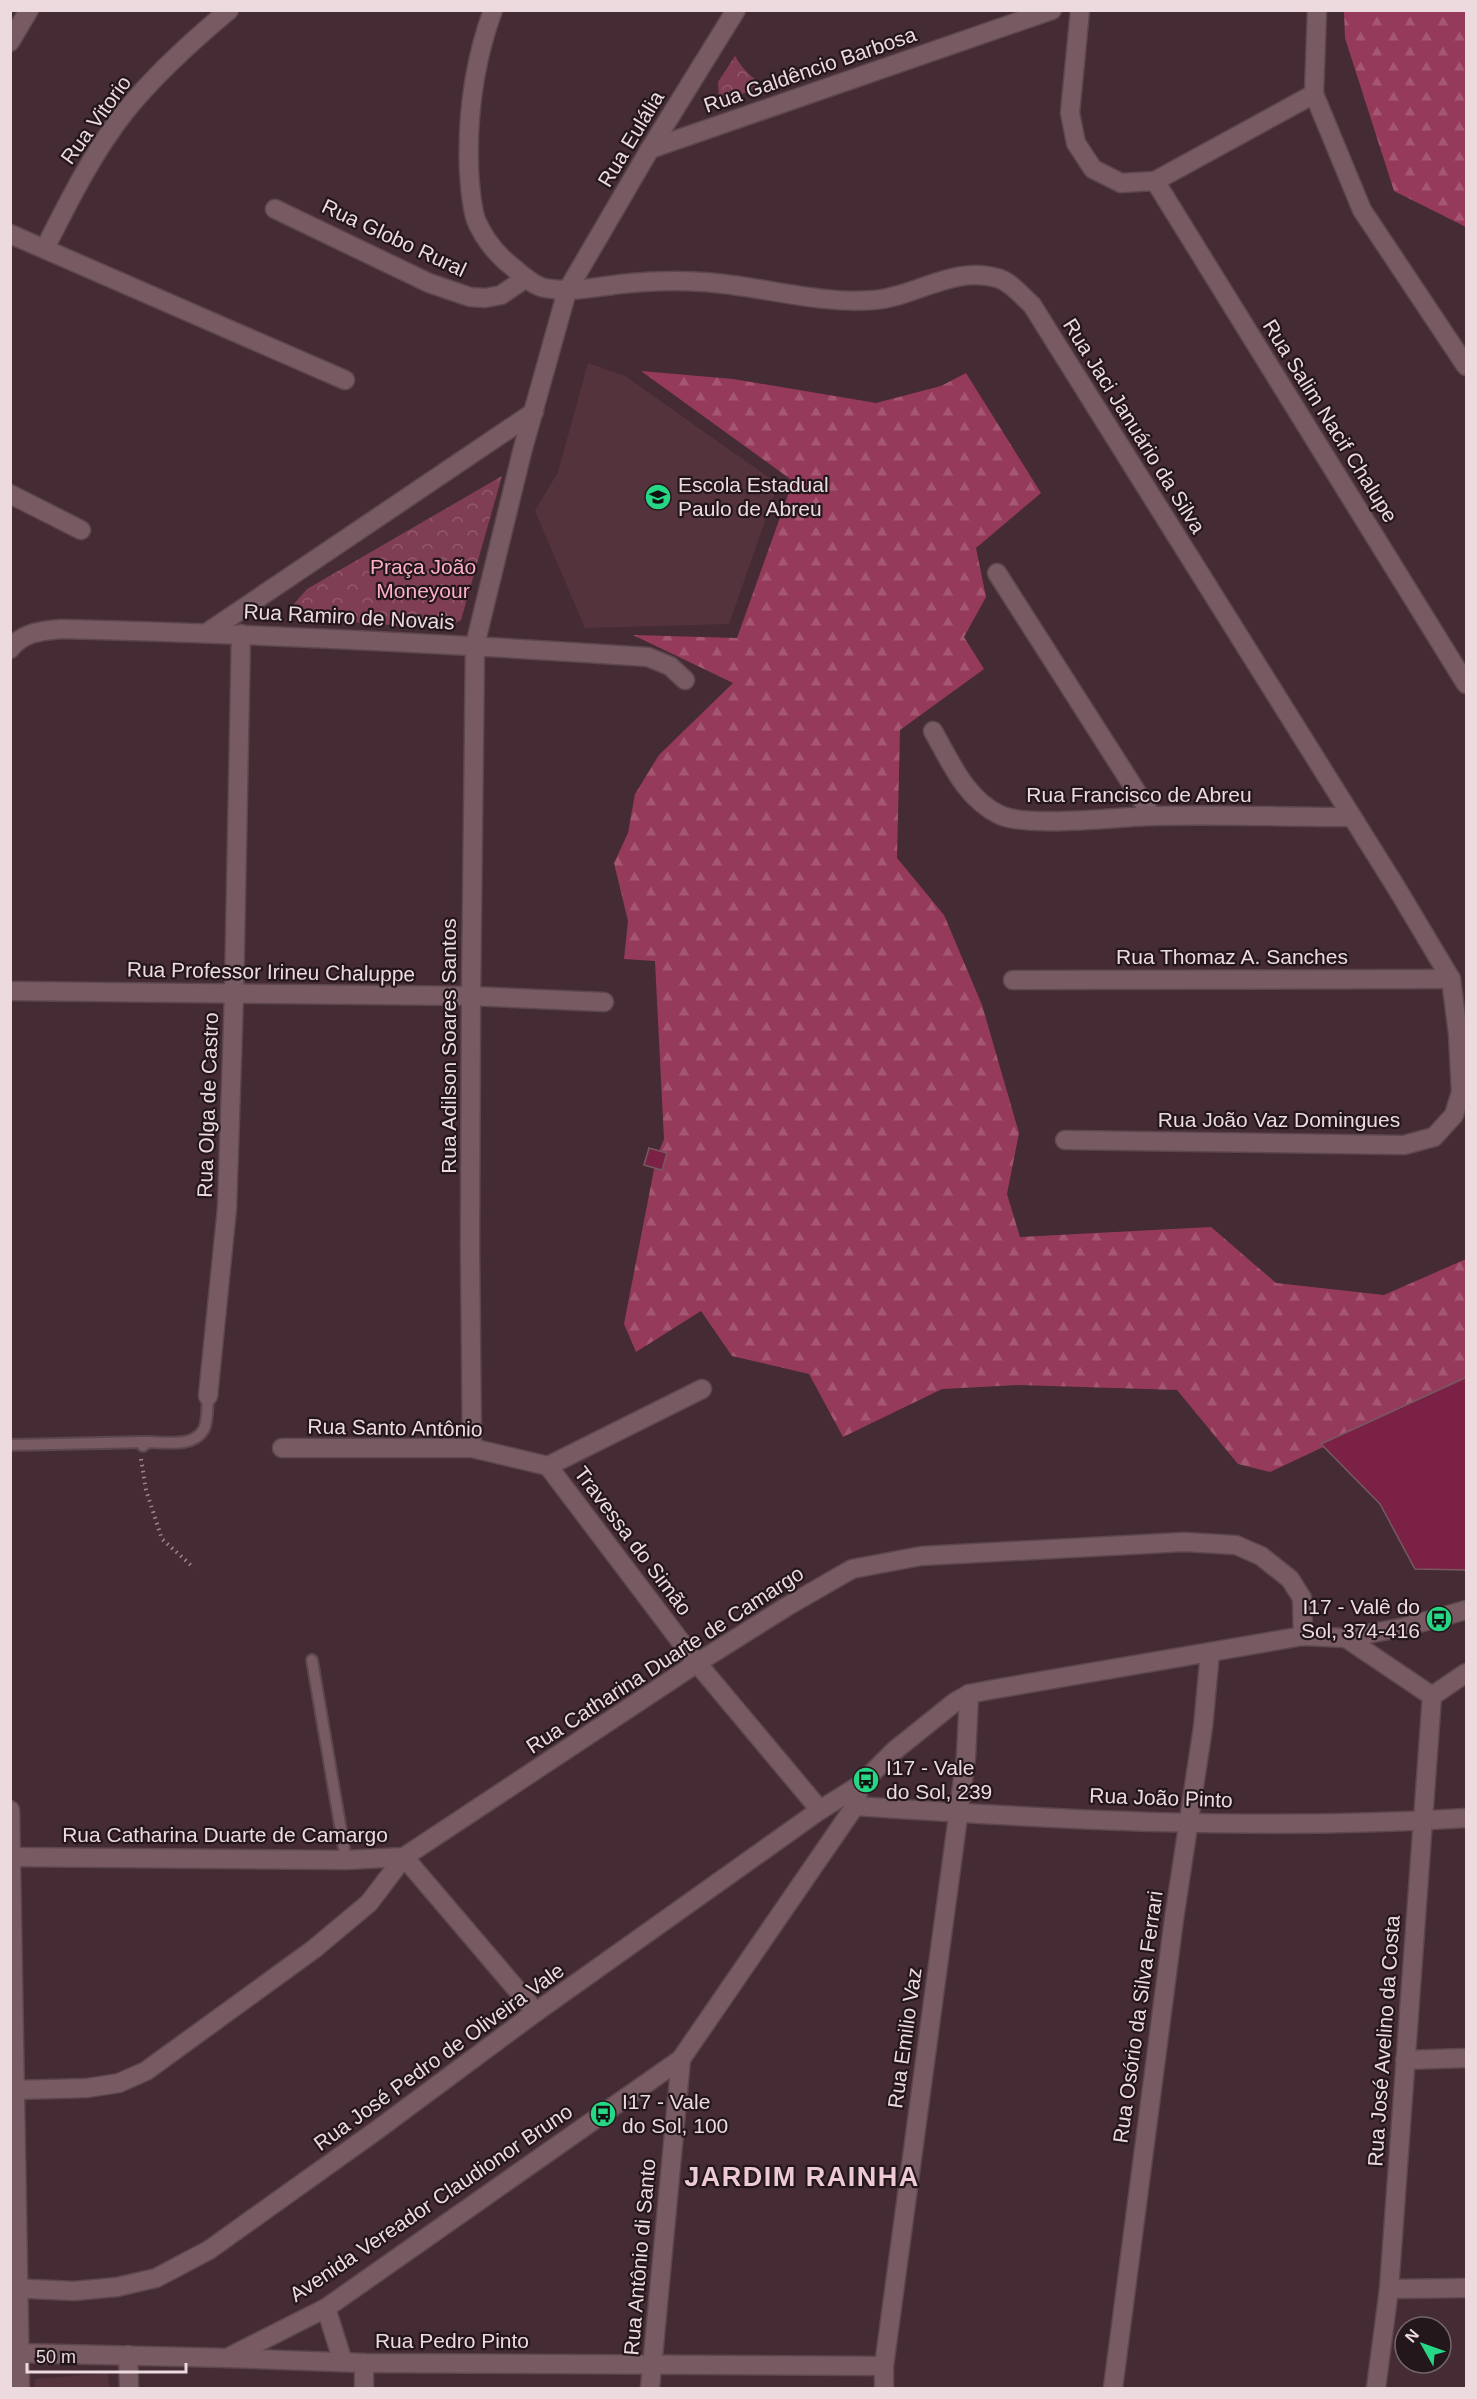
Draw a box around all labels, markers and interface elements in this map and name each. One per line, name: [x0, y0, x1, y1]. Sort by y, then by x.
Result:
street label: Rua Galdêncio Barbosa: [701, 22, 919, 117]
street label: Rua Vitorio: [56, 71, 135, 168]
street label: Rua Eulália: [593, 87, 668, 191]
street label: Rua Globo Rural: [318, 194, 470, 281]
street label: Rua Jaci Januário da Silva: [1059, 314, 1210, 538]
street label: Rua Salim Nacif Chalupe: [1259, 315, 1402, 526]
place label: Escola Estadual Paulo de Abreu: [678, 473, 829, 520]
school or university icon: Escola Estadual Paulo de Abreu: [643, 482, 673, 512]
park label: Praça João Moneyour: [370, 555, 476, 602]
street label: Rua Ramiro de Novais: [243, 599, 455, 634]
street label: Rua Francisco de Abreu: [1026, 783, 1252, 806]
street label: Rua Adilson Soares Santos: [437, 918, 460, 1174]
street label: Rua Thomaz A. Sanches: [1116, 945, 1348, 968]
street label: Rua Professor Irineu Chaluppe: [127, 957, 415, 986]
street label: Rua Olga de Castro: [193, 1012, 222, 1198]
street label: Rua João Vaz Domingues: [1158, 1108, 1400, 1131]
street label: Rua Santo Antônio: [307, 1414, 483, 1441]
street label: Travessa do Simão: [570, 1462, 697, 1620]
street label: Rua Catharina Duarte de Camargo: [522, 1561, 808, 1758]
place label: I17 - Valê do Sol, 374-416: [1301, 1595, 1420, 1642]
bus stop icon: I17 - Valê do Sol, 374-416: [1424, 1604, 1454, 1634]
place label: I17 - Vale do Sol, 239: [886, 1756, 992, 1803]
bus stop icon: I17 - Vale do Sol, 239: [851, 1765, 881, 1795]
street label: Rua João Pinto: [1089, 1784, 1233, 1811]
street label: Rua Catharina Duarte de Camargo: [62, 1823, 388, 1846]
street label: Rua Osório da Silva Ferrari: [1108, 1889, 1167, 2145]
street label: Rua José Avelino da Costa: [1363, 1914, 1404, 2167]
street label: Rua José Pedro de Oliveira Vale: [309, 1958, 568, 2155]
street label: Rua Emilio Vaz: [883, 1966, 926, 2110]
place label: I17 - Vale do Sol, 100: [622, 2090, 728, 2137]
street label: Avenida Vereador Claudionor Bruno: [285, 2099, 576, 2306]
bus stop icon: I17 - Vale do Sol, 100: [588, 2099, 618, 2129]
street label: Rua Antônio di Santo: [619, 2158, 660, 2356]
district label: JARDIM RAINHA: [684, 2162, 920, 2192]
north arrow: [1393, 2315, 1453, 2375]
text: N: [1402, 2326, 1422, 2346]
street label: Rua Pedro Pinto: [375, 2329, 529, 2352]
scale bar: [27, 2336, 186, 2374]
text: 50 m: [36, 2347, 76, 2367]

